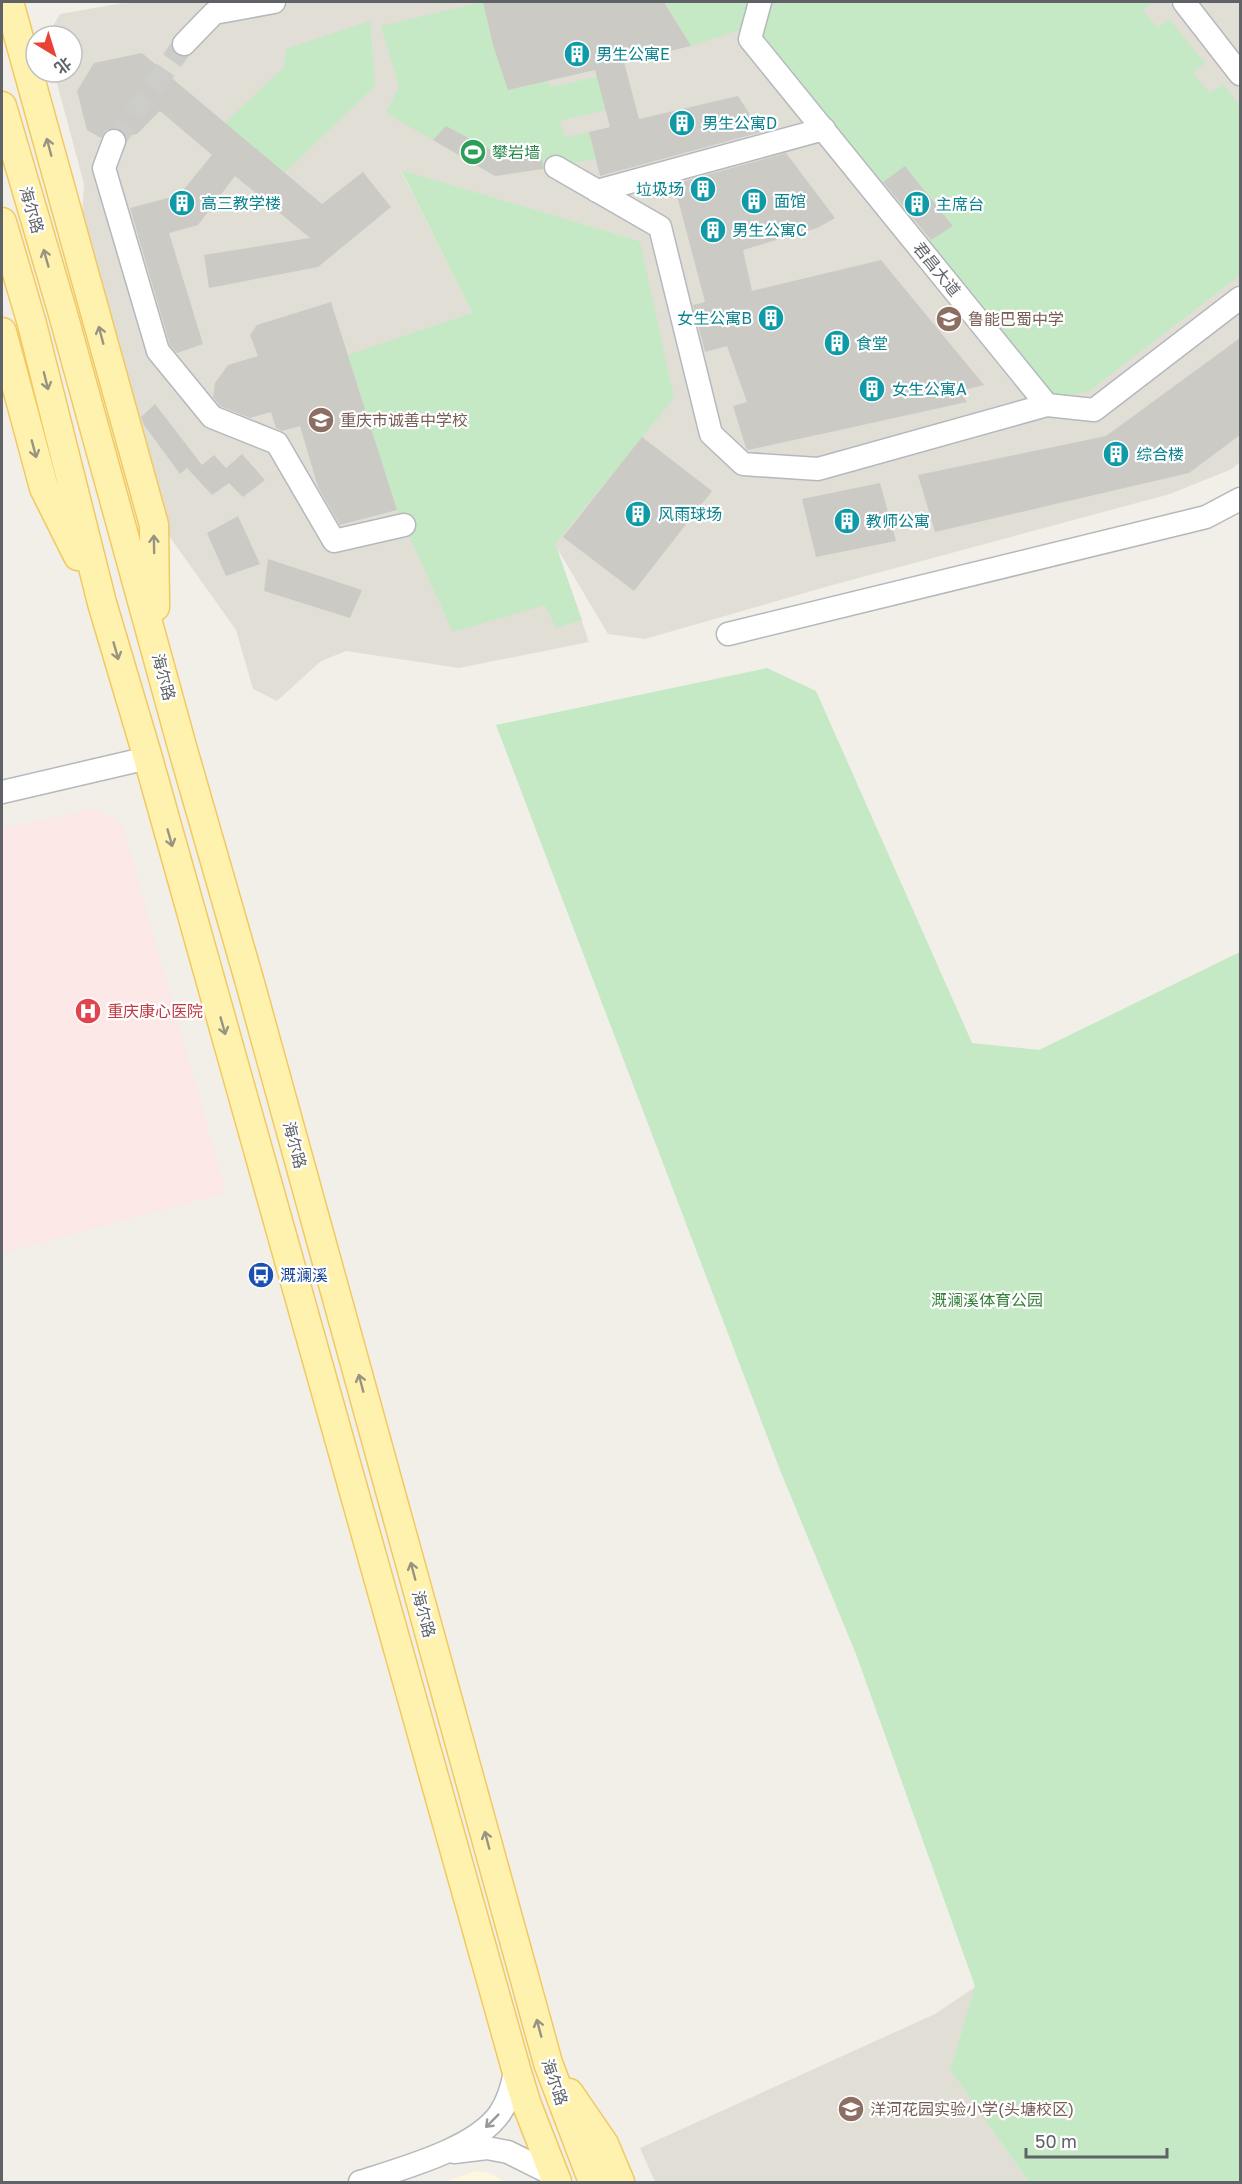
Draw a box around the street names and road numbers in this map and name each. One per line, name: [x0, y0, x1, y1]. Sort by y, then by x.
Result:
street label: 海尔路: [16, 184, 48, 236]
street label: 君昌大道: [909, 238, 965, 300]
street label: 海尔路: [148, 651, 180, 703]
street label: 海尔路: [279, 1119, 311, 1171]
street label: 海尔路: [408, 1588, 440, 1640]
street label: 海尔路: [538, 2056, 572, 2108]

